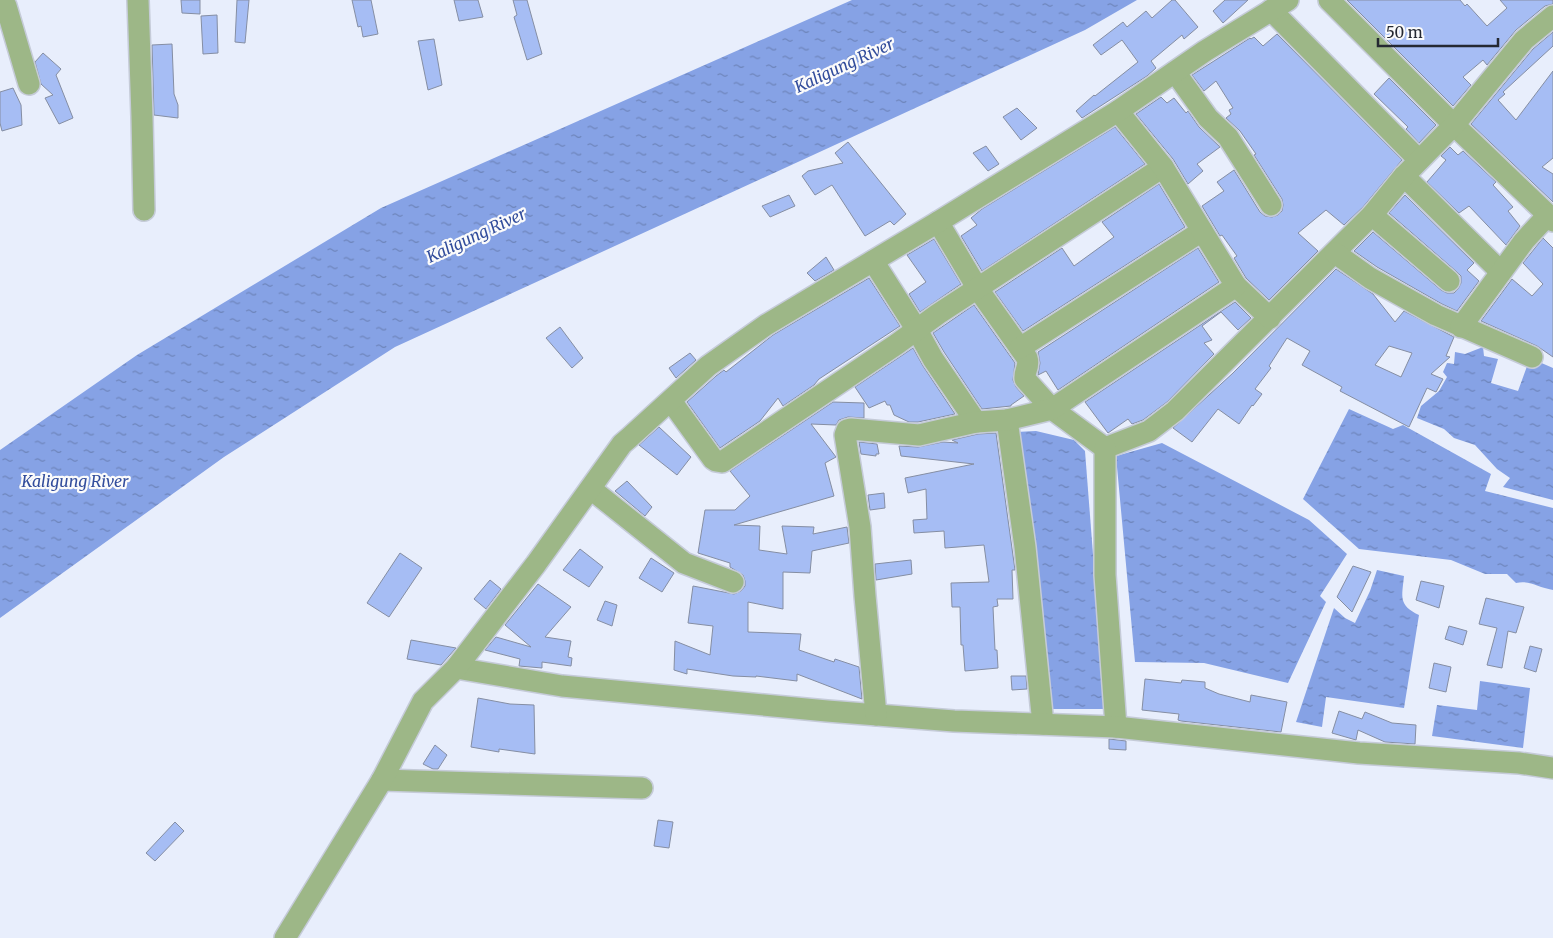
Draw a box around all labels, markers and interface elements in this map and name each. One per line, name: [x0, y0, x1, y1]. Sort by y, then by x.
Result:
scale bar: [1378, 15, 1498, 47]
text: 50 m: [1386, 23, 1423, 42]
water label: Kaligung River: [790, 33, 897, 97]
water label: Kaligung River: [422, 203, 529, 267]
water label: Kaligung River: [20, 471, 129, 491]

